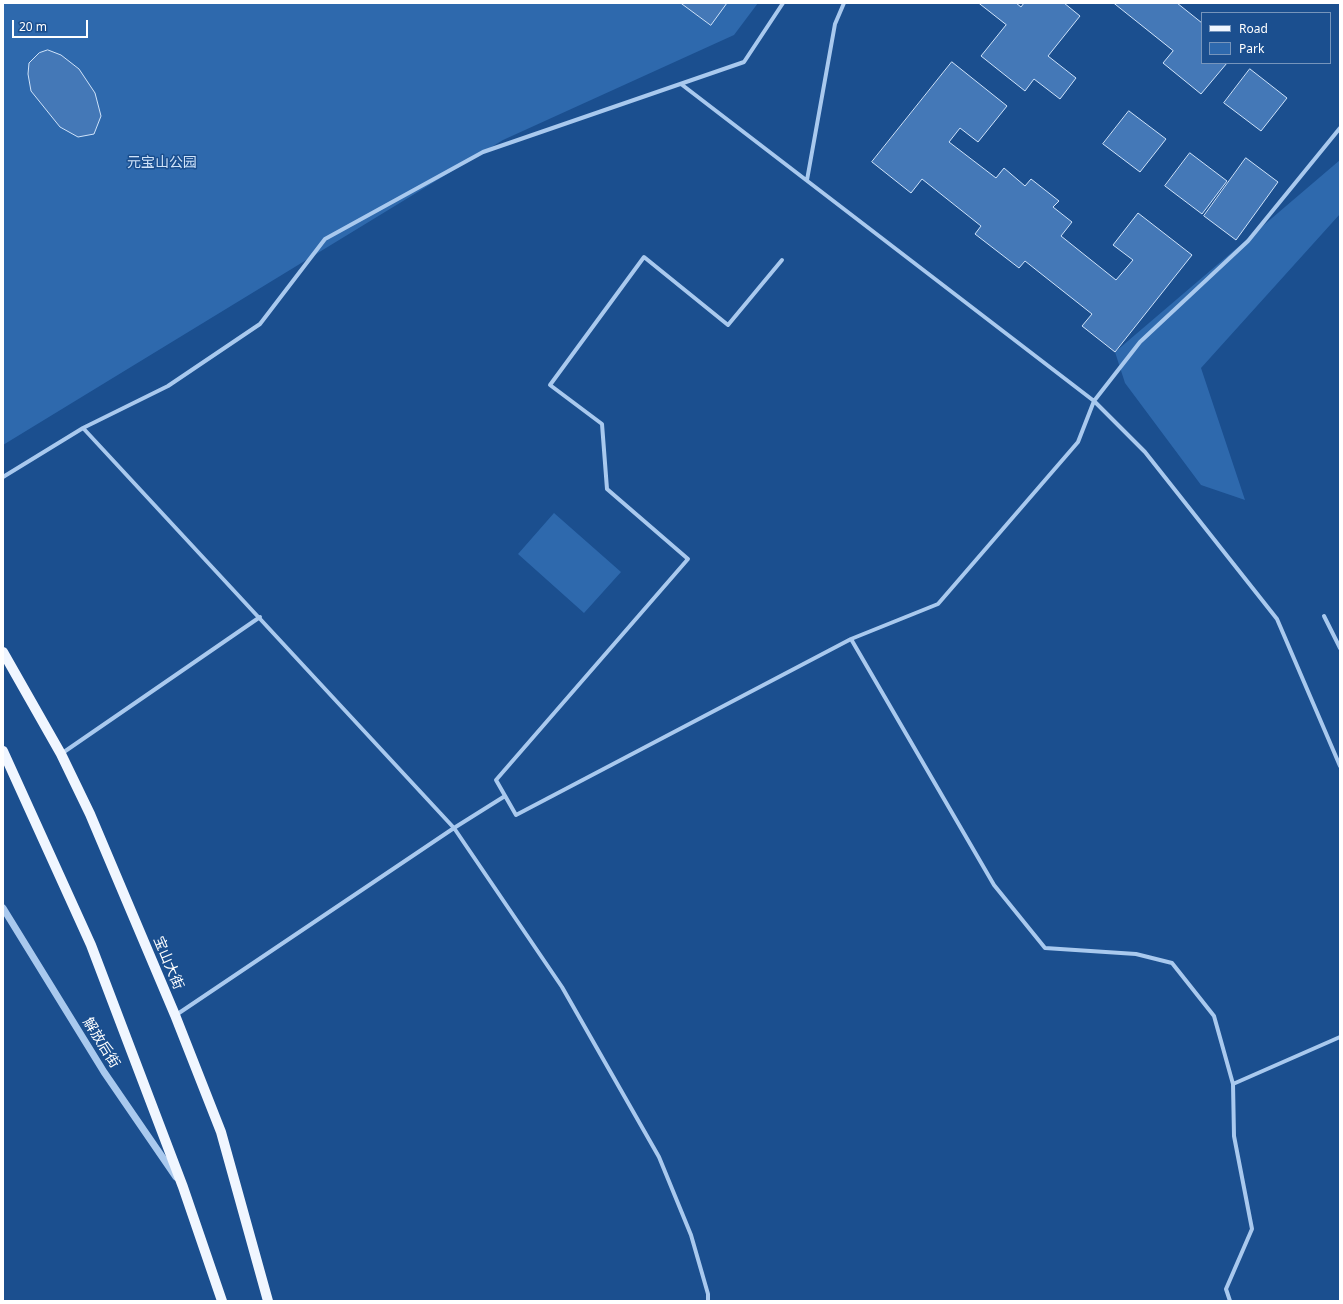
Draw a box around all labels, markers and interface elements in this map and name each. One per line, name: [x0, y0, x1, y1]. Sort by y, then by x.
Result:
scale bar: [14, 12, 90, 38]
legend: [1201, 12, 1331, 64]
text: 20 m: [19, 18, 47, 35]
text: Road: [1239, 20, 1268, 37]
text: Park: [1239, 40, 1264, 57]
park label: 元宝山公园: [127, 155, 197, 171]
street label: 宝山大街: [149, 934, 187, 992]
street label: 解放后街: [79, 1015, 123, 1071]

